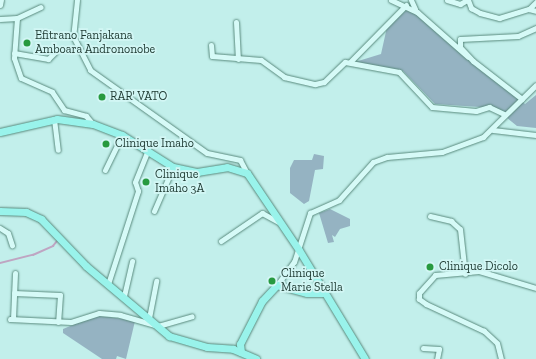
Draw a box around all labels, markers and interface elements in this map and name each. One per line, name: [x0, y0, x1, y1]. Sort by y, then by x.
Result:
place label: Efitrano Fanjakana Amboara Andrononobe: [35, 29, 156, 57]
marker: Efitrano Fanjakana Amboara Andrononobe: [22, 38, 32, 48]
place label: RAR' VATO: [110, 90, 168, 104]
marker: RAR' VATO: [97, 92, 107, 102]
place label: Clinique Imaho: [115, 137, 194, 151]
marker: Clinique Imaho: [100, 138, 112, 150]
place label: Clinique Imaho 3A: [155, 168, 204, 196]
marker: Clinique Imaho 3A: [140, 176, 152, 188]
place label: Clinique Dicolo: [439, 260, 518, 274]
marker: Clinique Dicolo: [424, 261, 436, 273]
place label: Clinique Marie Stella: [281, 267, 343, 295]
marker: Clinique Marie Stella: [266, 275, 278, 287]

